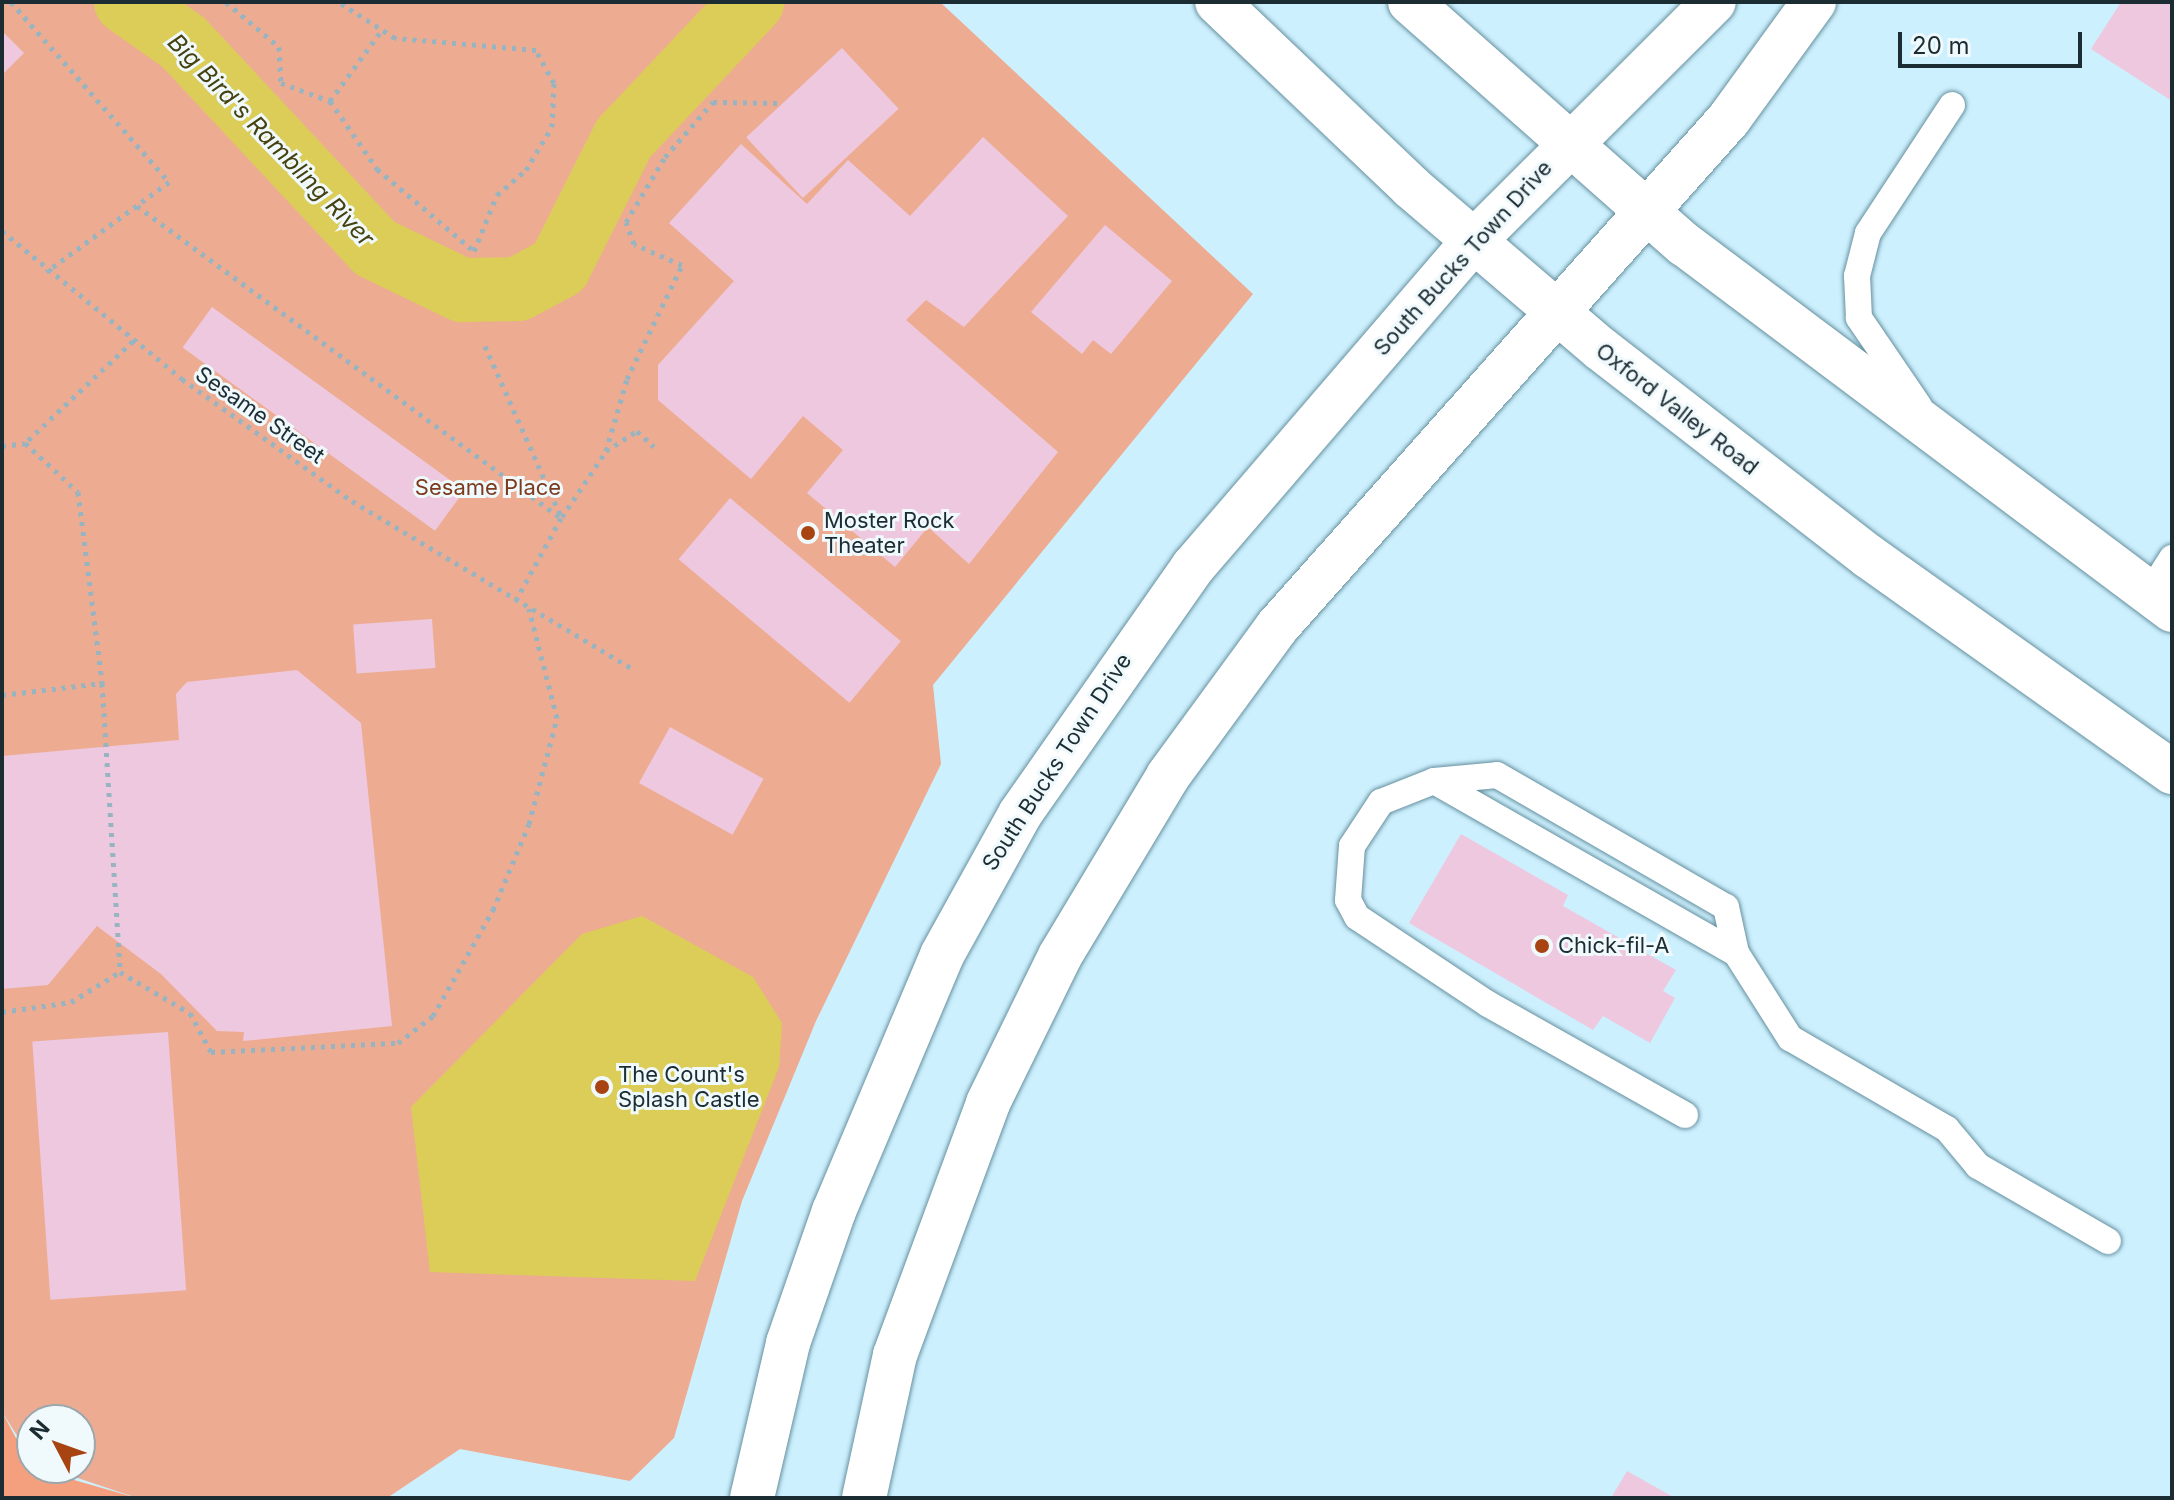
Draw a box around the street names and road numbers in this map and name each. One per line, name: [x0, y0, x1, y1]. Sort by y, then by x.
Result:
street label: South Bucks Town Drive: [1368, 155, 1558, 361]
street label: Oxford Valley Road: [1591, 337, 1763, 481]
street label: Sesame Street: [190, 361, 330, 469]
street label: South Bucks Town Drive: [977, 648, 1137, 876]

